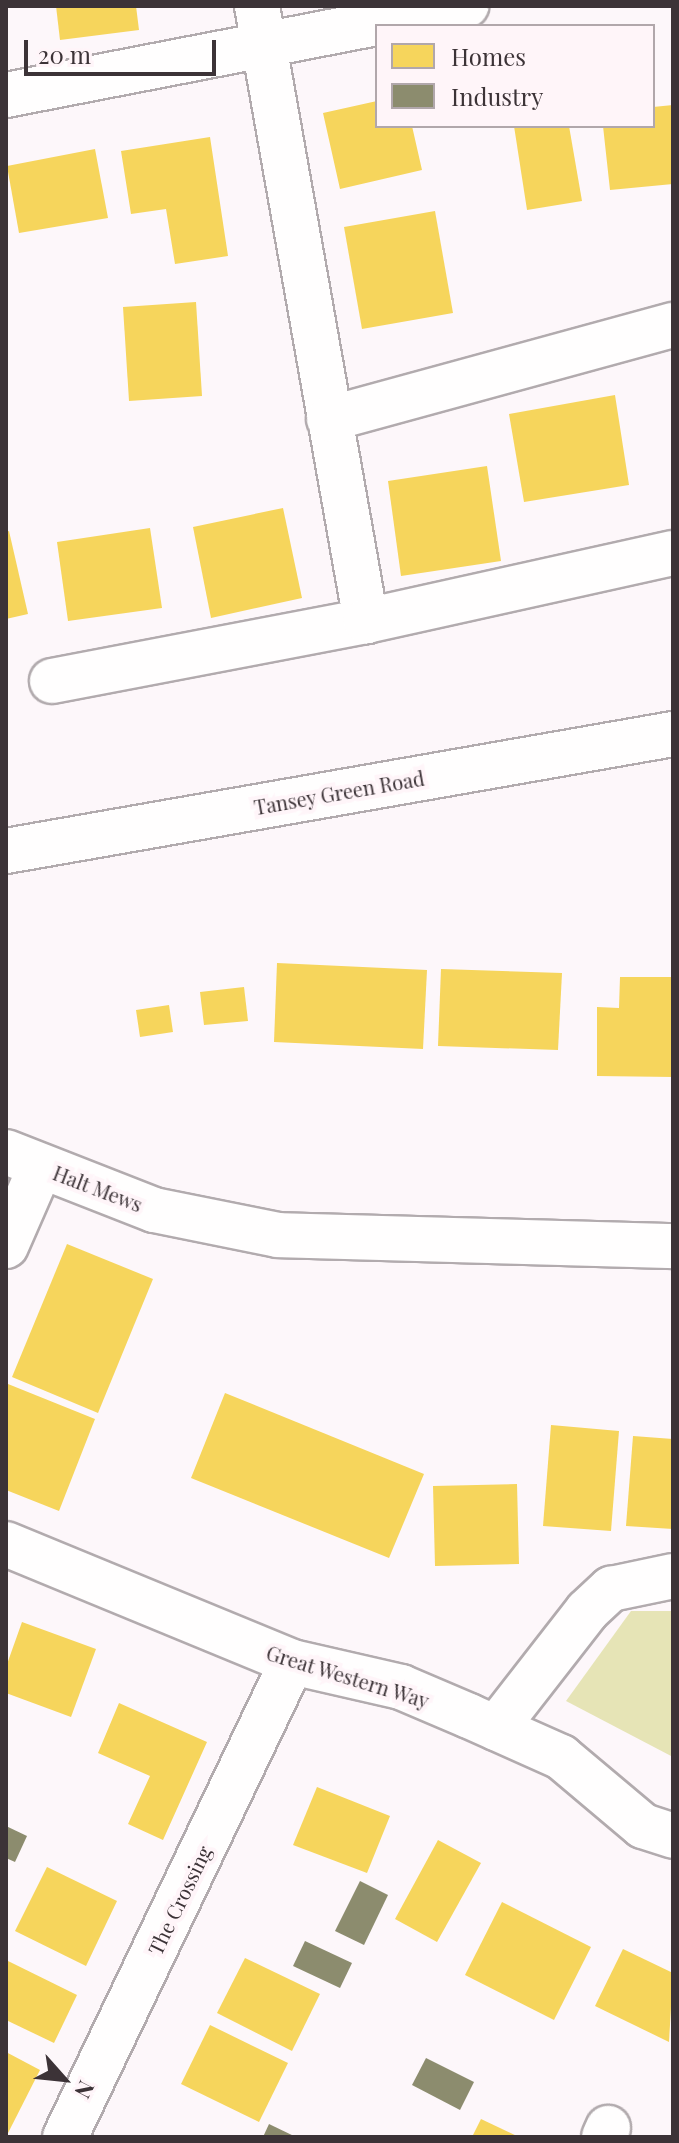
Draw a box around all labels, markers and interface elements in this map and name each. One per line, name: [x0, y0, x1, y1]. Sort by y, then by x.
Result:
scale bar: [28, 24, 220, 74]
legend: [375, 24, 655, 128]
text: 20 m: [38, 38, 91, 70]
text: Homes: [451, 40, 526, 72]
text: Industry: [451, 80, 543, 112]
street label: Tansey Green Road: [252, 765, 426, 819]
street label: Halt Mews: [50, 1160, 146, 1216]
street label: Great Western Way: [263, 1640, 433, 1712]
street label: The Crossing: [142, 1842, 216, 1958]
north arrow: [24, 2039, 104, 2119]
text: N: [68, 2076, 102, 2104]

